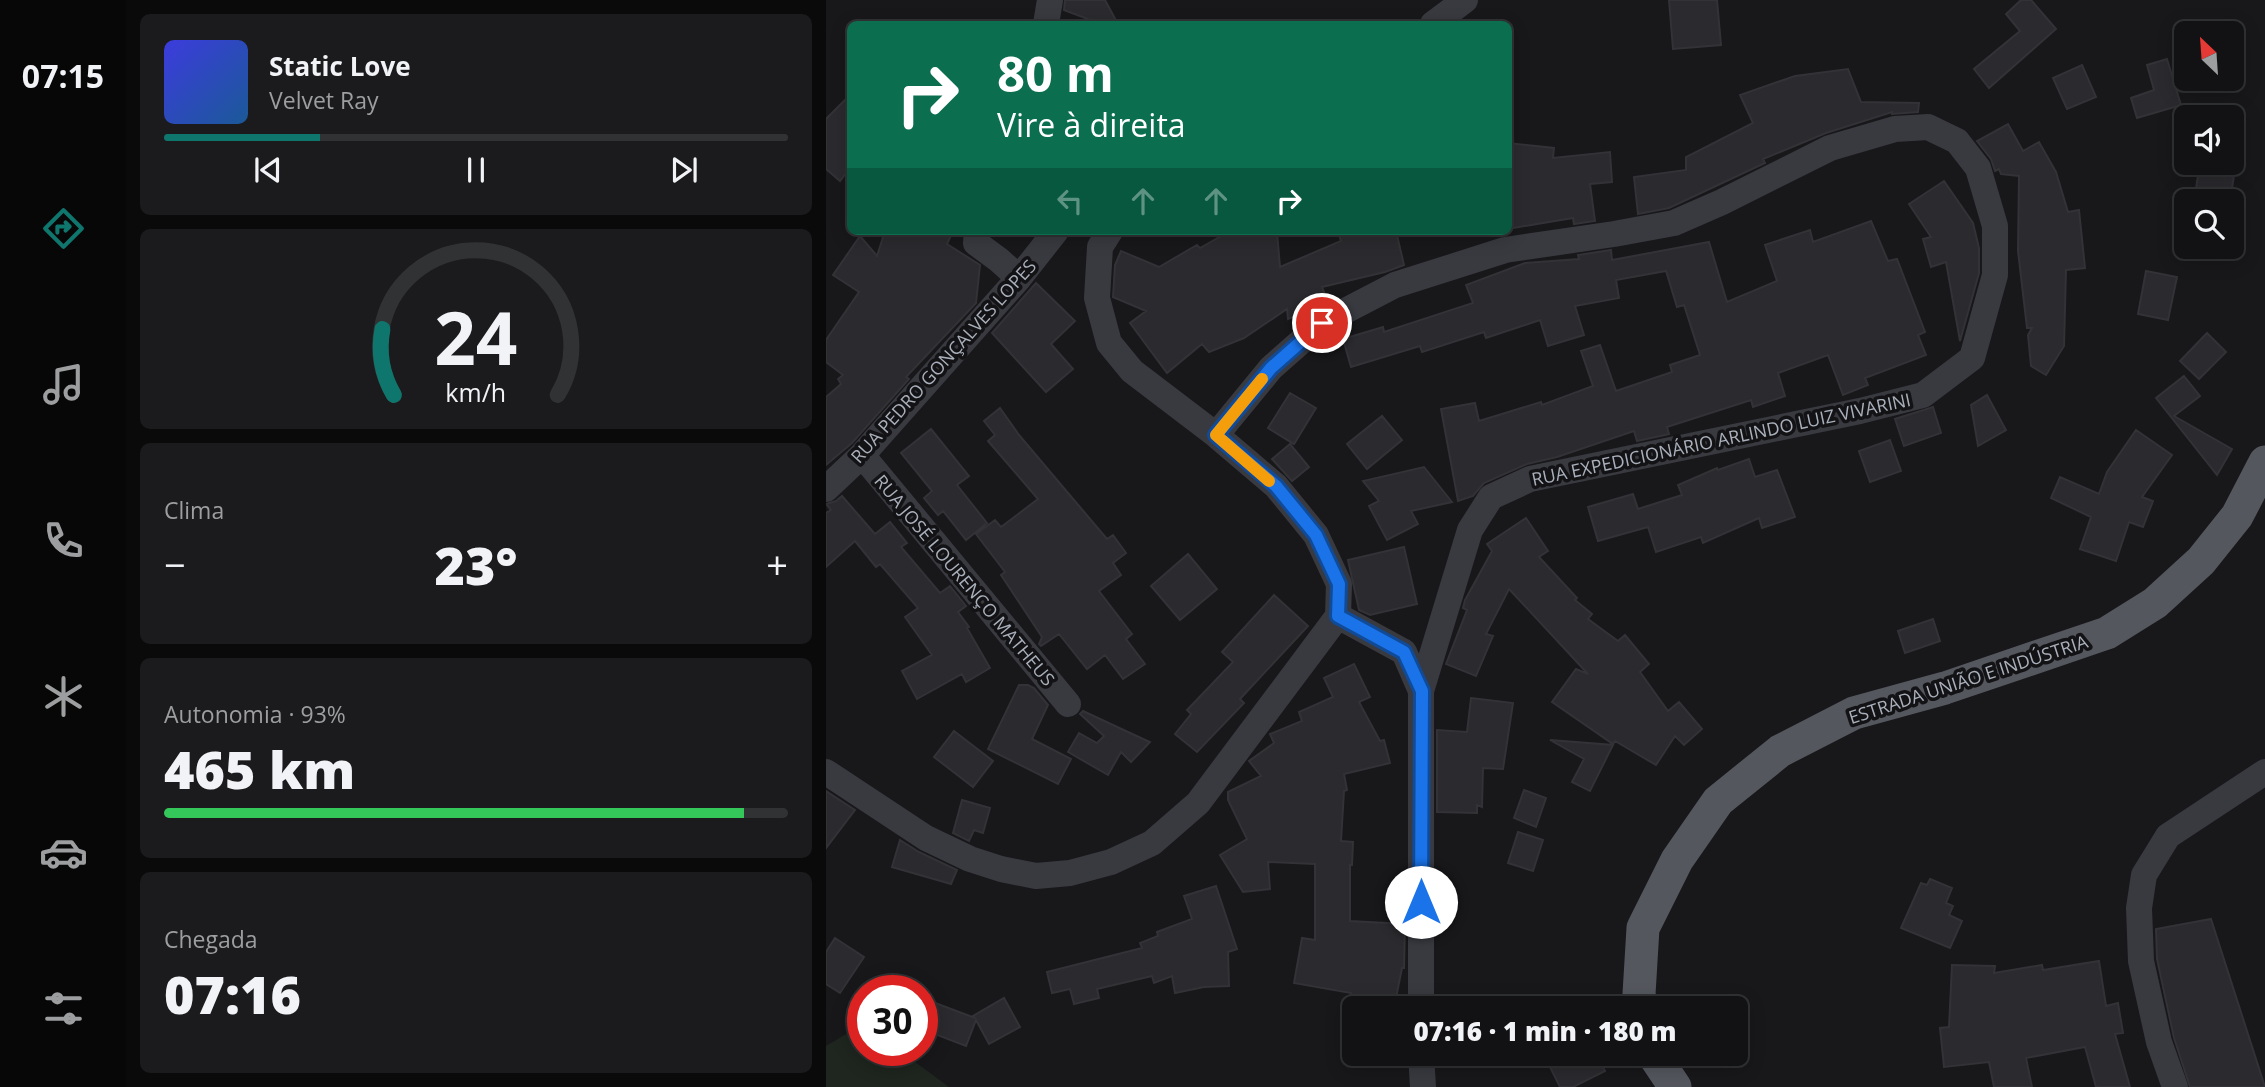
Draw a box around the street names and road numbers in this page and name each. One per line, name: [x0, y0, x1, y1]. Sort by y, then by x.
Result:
street label: RUA PEDRO GONÇALVES LOPES: [845, 254, 1041, 468]
street label: RUA EXPEDICIONÁRIO ARLINDO LUIZ VIVARINI: [1529, 387, 1913, 491]
street label: RUA JOSÉ LOURENÇO MATHEUS: [869, 469, 1061, 691]
street label: ESTRADA UNIÃO E INDÚSTRIA: [1845, 629, 2091, 729]

